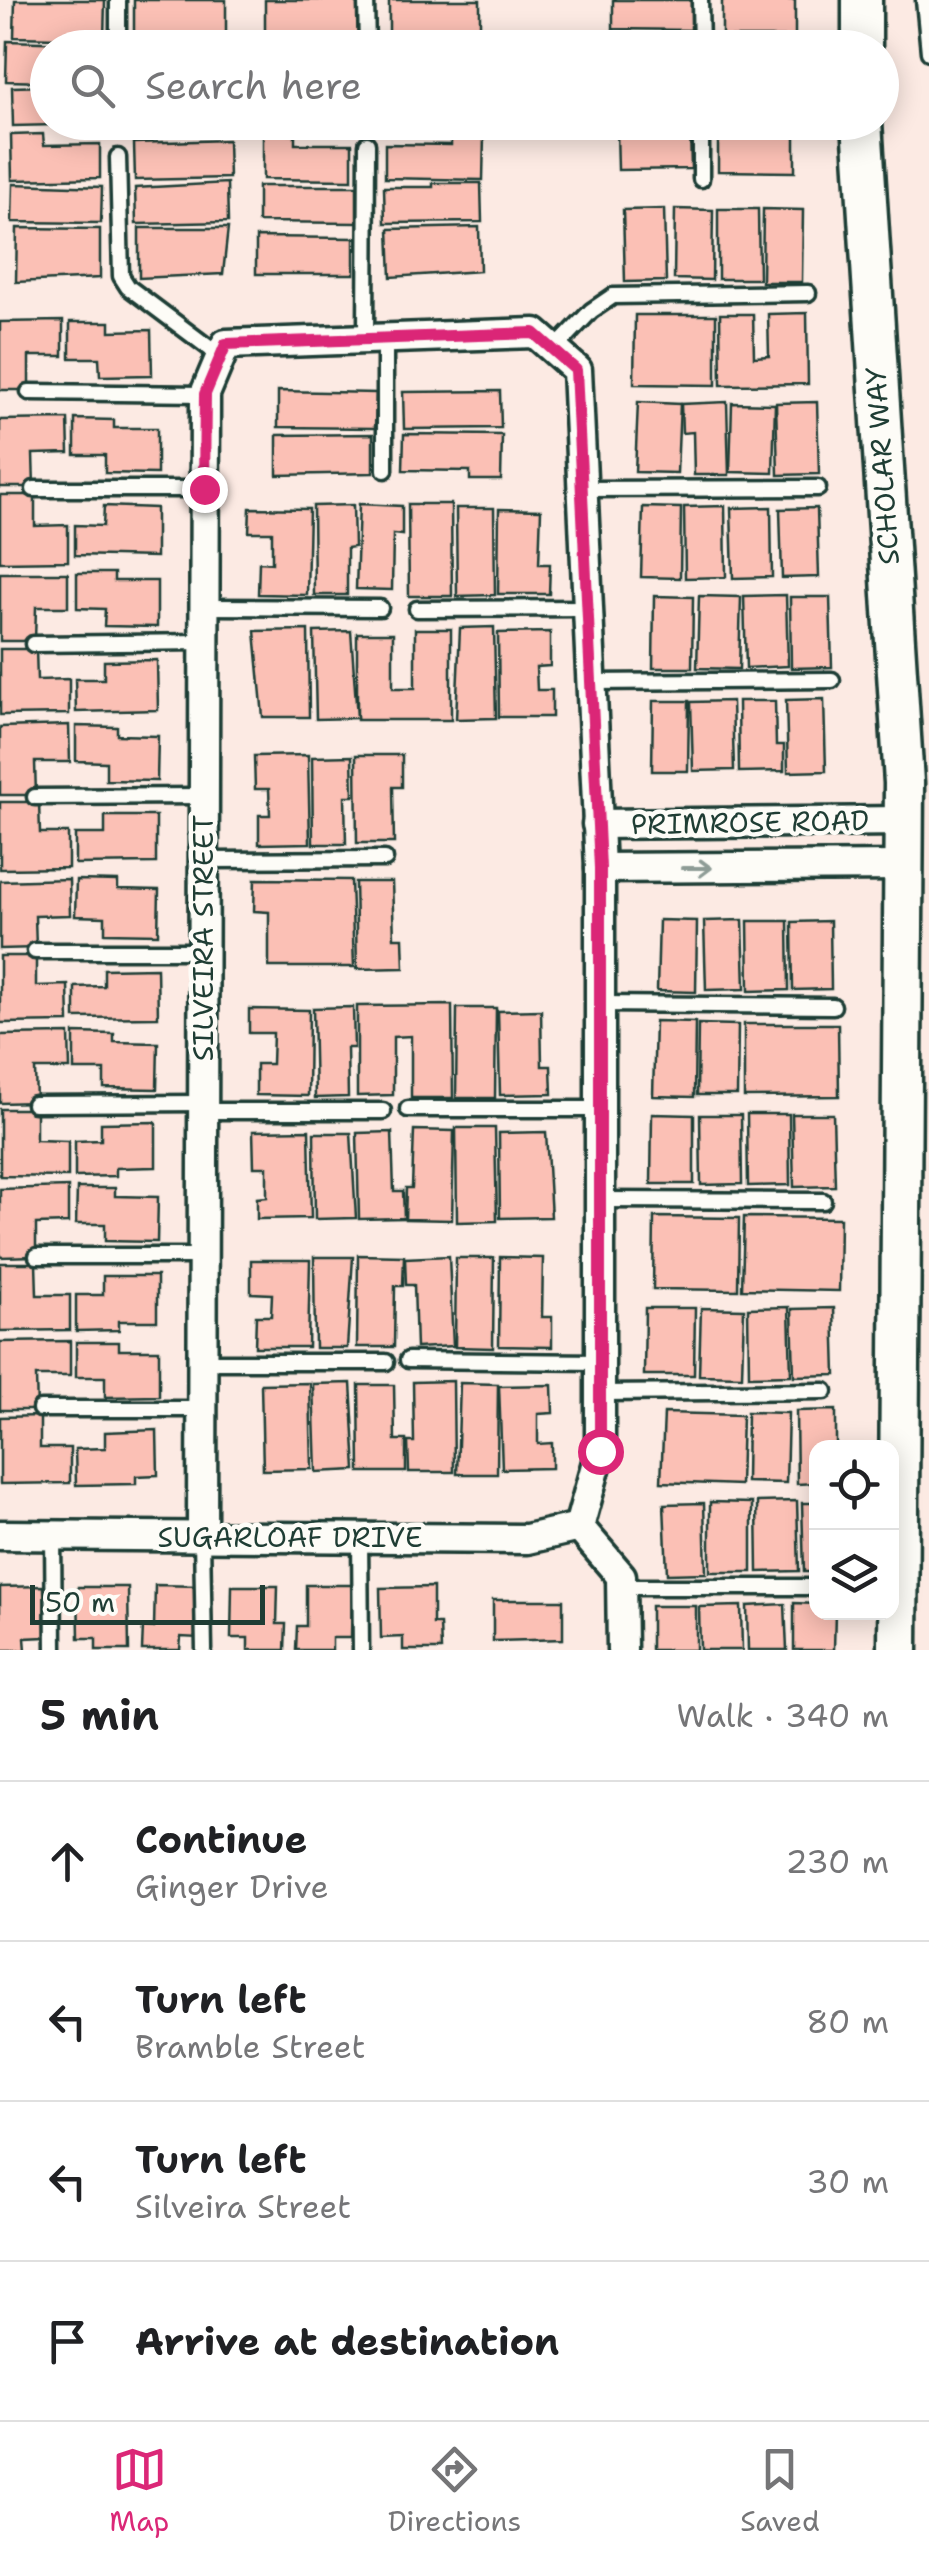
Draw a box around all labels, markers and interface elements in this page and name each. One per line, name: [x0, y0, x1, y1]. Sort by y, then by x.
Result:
search box: [30, 30, 899, 140]
icon: search: [65, 58, 120, 113]
text: Search here: [145, 60, 362, 111]
street label: SCHOLAR WAY: [856, 366, 908, 566]
route end: [182, 467, 228, 513]
street label: PRIMROSE ROAD: [631, 801, 869, 843]
street label: SILVEIRA STREET: [184, 815, 222, 1061]
one-way arrow: [681, 858, 713, 877]
route start: [578, 1429, 624, 1475]
map controls: [809, 1440, 899, 1620]
button: locate: [809, 1440, 899, 1530]
street label: SUGARLOAF DRIVE: [158, 1518, 422, 1556]
button: layers: [809, 1530, 899, 1620]
scale bar: [30, 1580, 265, 1624]
text: 50 m: [45, 1583, 115, 1621]
text: 5 min: [40, 1687, 159, 1743]
text: Walk · 340 m: [677, 1694, 889, 1737]
text: Continue: [135, 1814, 307, 1865]
icon: ahead: [40, 1834, 95, 1889]
text: 230 m: [786, 1840, 889, 1883]
text: Ginger Drive: [135, 1865, 329, 1908]
text: Turn left: [135, 1974, 307, 2025]
icon: left: [40, 1994, 95, 2049]
text: 80 m: [806, 2000, 889, 2043]
text: Bramble Street: [135, 2025, 365, 2068]
text: Turn left: [135, 2134, 307, 2185]
icon: left: [40, 2154, 95, 2209]
text: 30 m: [806, 2160, 889, 2203]
text: Silveira Street: [135, 2185, 351, 2228]
icon: arrive: [40, 2314, 95, 2369]
text: Arrive at destination: [135, 2316, 559, 2367]
tab: Map: [109, 2442, 169, 2540]
tab: Directions: [388, 2442, 521, 2540]
tab: Saved: [740, 2442, 820, 2540]

